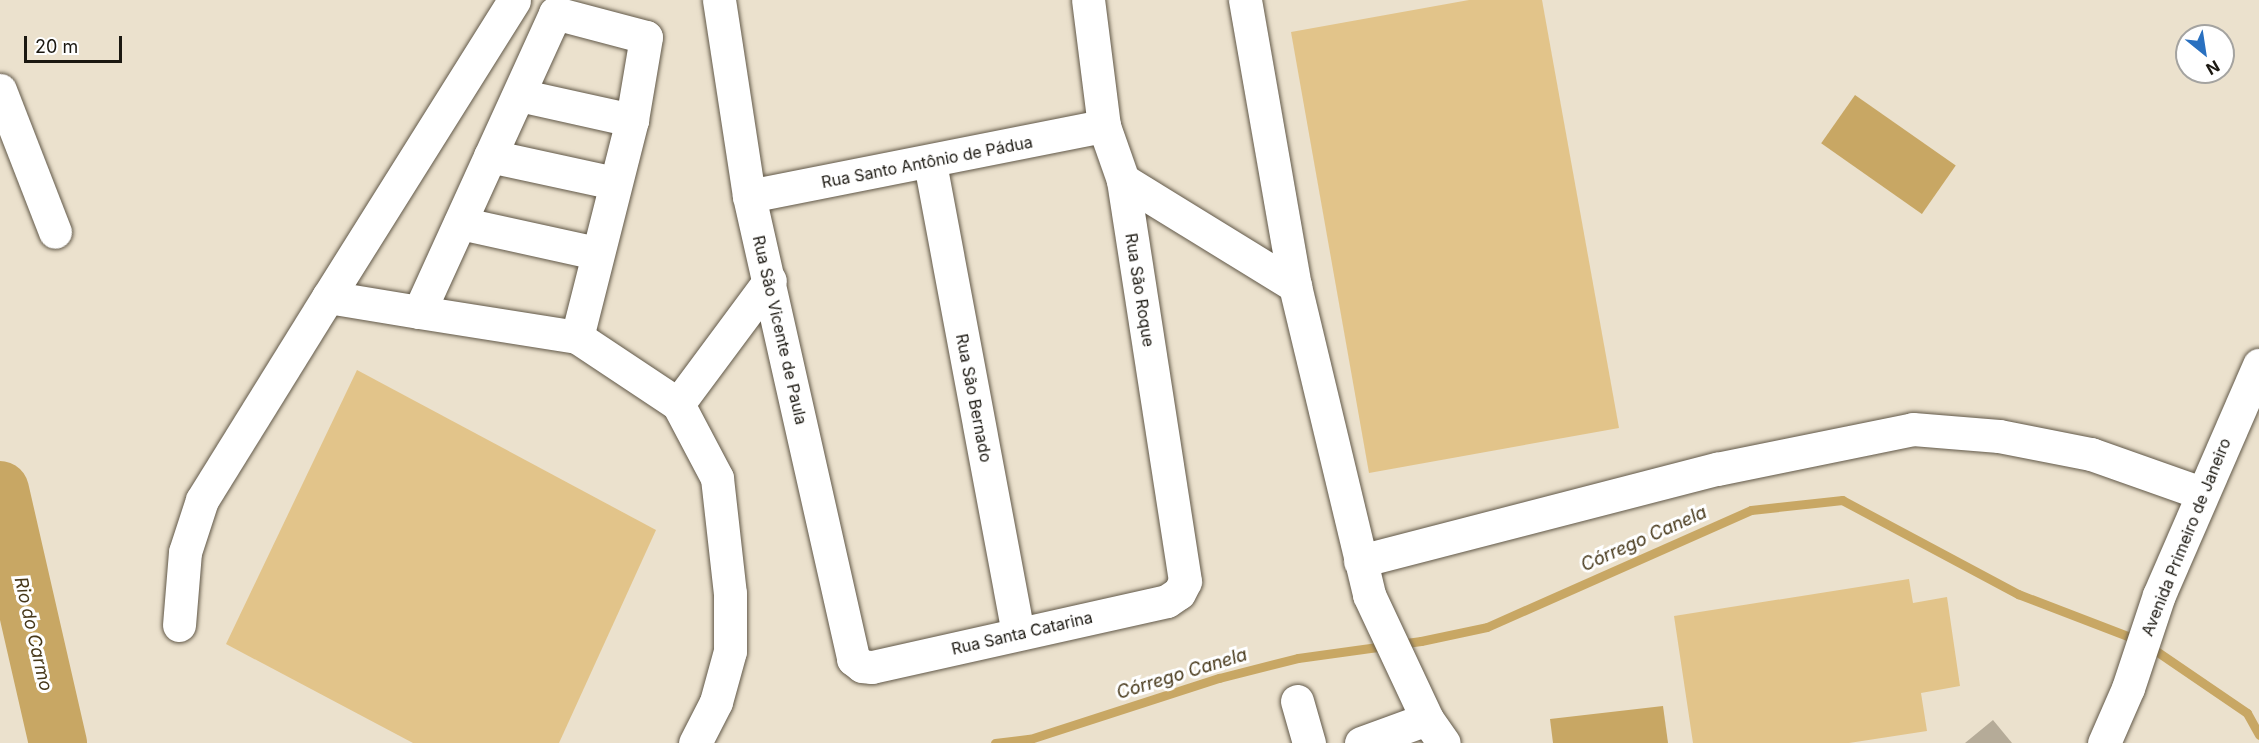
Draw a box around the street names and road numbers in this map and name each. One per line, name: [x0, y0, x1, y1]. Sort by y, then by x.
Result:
street label: Rua Santo Antônio de Pádua: [820, 132, 1034, 192]
street label: Rua São Roque: [1122, 232, 1158, 348]
street label: Rua São Vicente de Paula: [749, 234, 811, 426]
street label: Rua São Bernado: [952, 332, 996, 464]
street label: Avenida Primeiro de Janeiro: [2137, 435, 2235, 639]
street label: Rua Santa Catarina: [950, 607, 1094, 659]

